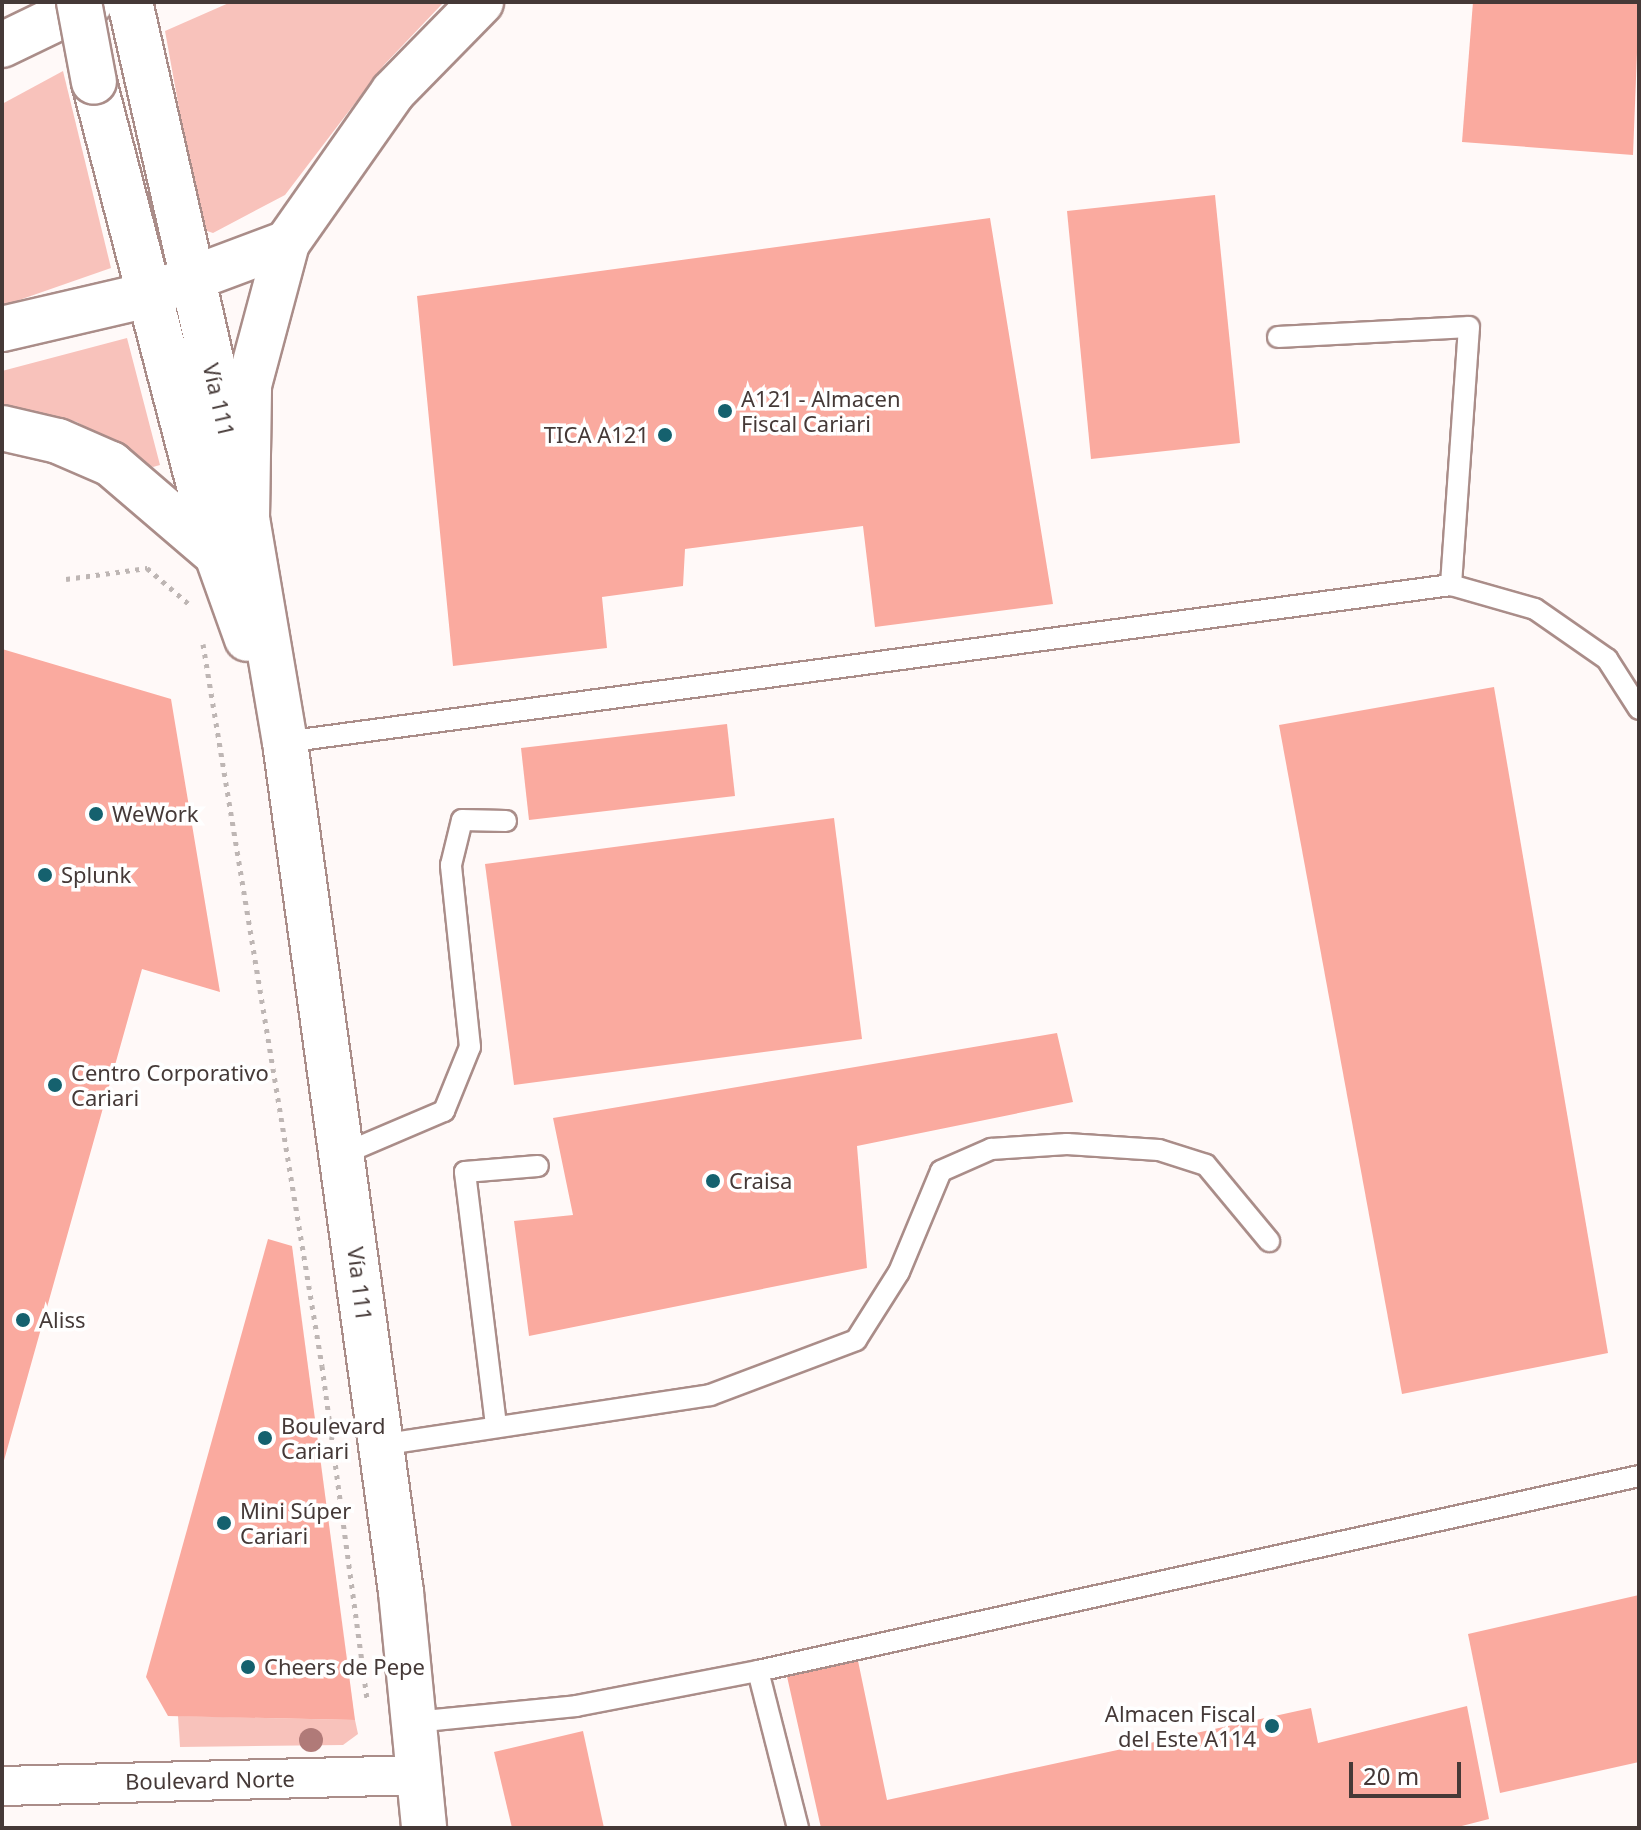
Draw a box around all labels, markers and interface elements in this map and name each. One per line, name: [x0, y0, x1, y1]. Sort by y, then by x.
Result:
street label: Vía 111: [198, 361, 240, 439]
place label: A121 - Almacen Fiscal Cariari: [741, 385, 901, 436]
marker: A121 - Almacen Fiscal Cariari: [716, 402, 734, 420]
place label: TICA A121: [544, 422, 649, 448]
marker: TICA A121: [656, 426, 674, 444]
place label: WeWork: [112, 801, 199, 827]
marker: WeWork: [87, 805, 105, 823]
place label: Splunk: [61, 862, 131, 888]
marker: Splunk: [36, 866, 54, 884]
place label: Centro Corporativo Cariari: [71, 1059, 269, 1110]
marker: Centro Corporativo Cariari: [46, 1076, 64, 1094]
place label: Craisa: [729, 1168, 792, 1194]
marker: Craisa: [704, 1172, 722, 1190]
street label: Vía 111: [342, 1245, 378, 1323]
place label: Aliss: [39, 1307, 85, 1333]
marker: Aliss: [14, 1311, 32, 1329]
place label: Boulevard Cariari: [281, 1412, 386, 1464]
marker: Boulevard Cariari: [256, 1429, 274, 1447]
place label: Mini Súper Cariari: [240, 1497, 351, 1548]
marker: Mini Súper Cariari: [215, 1514, 233, 1532]
place label: Cheers de Pepe: [264, 1654, 425, 1680]
marker: Cheers de Pepe: [239, 1658, 257, 1676]
place label: Almacen Fiscal del Este A114: [1105, 1700, 1256, 1752]
marker: Almacen Fiscal del Este A114: [1263, 1717, 1281, 1735]
scale bar: [1353, 1746, 1465, 1796]
text: 20 m: [1363, 1759, 1419, 1792]
street label: Boulevard Norte: [125, 1765, 295, 1795]

